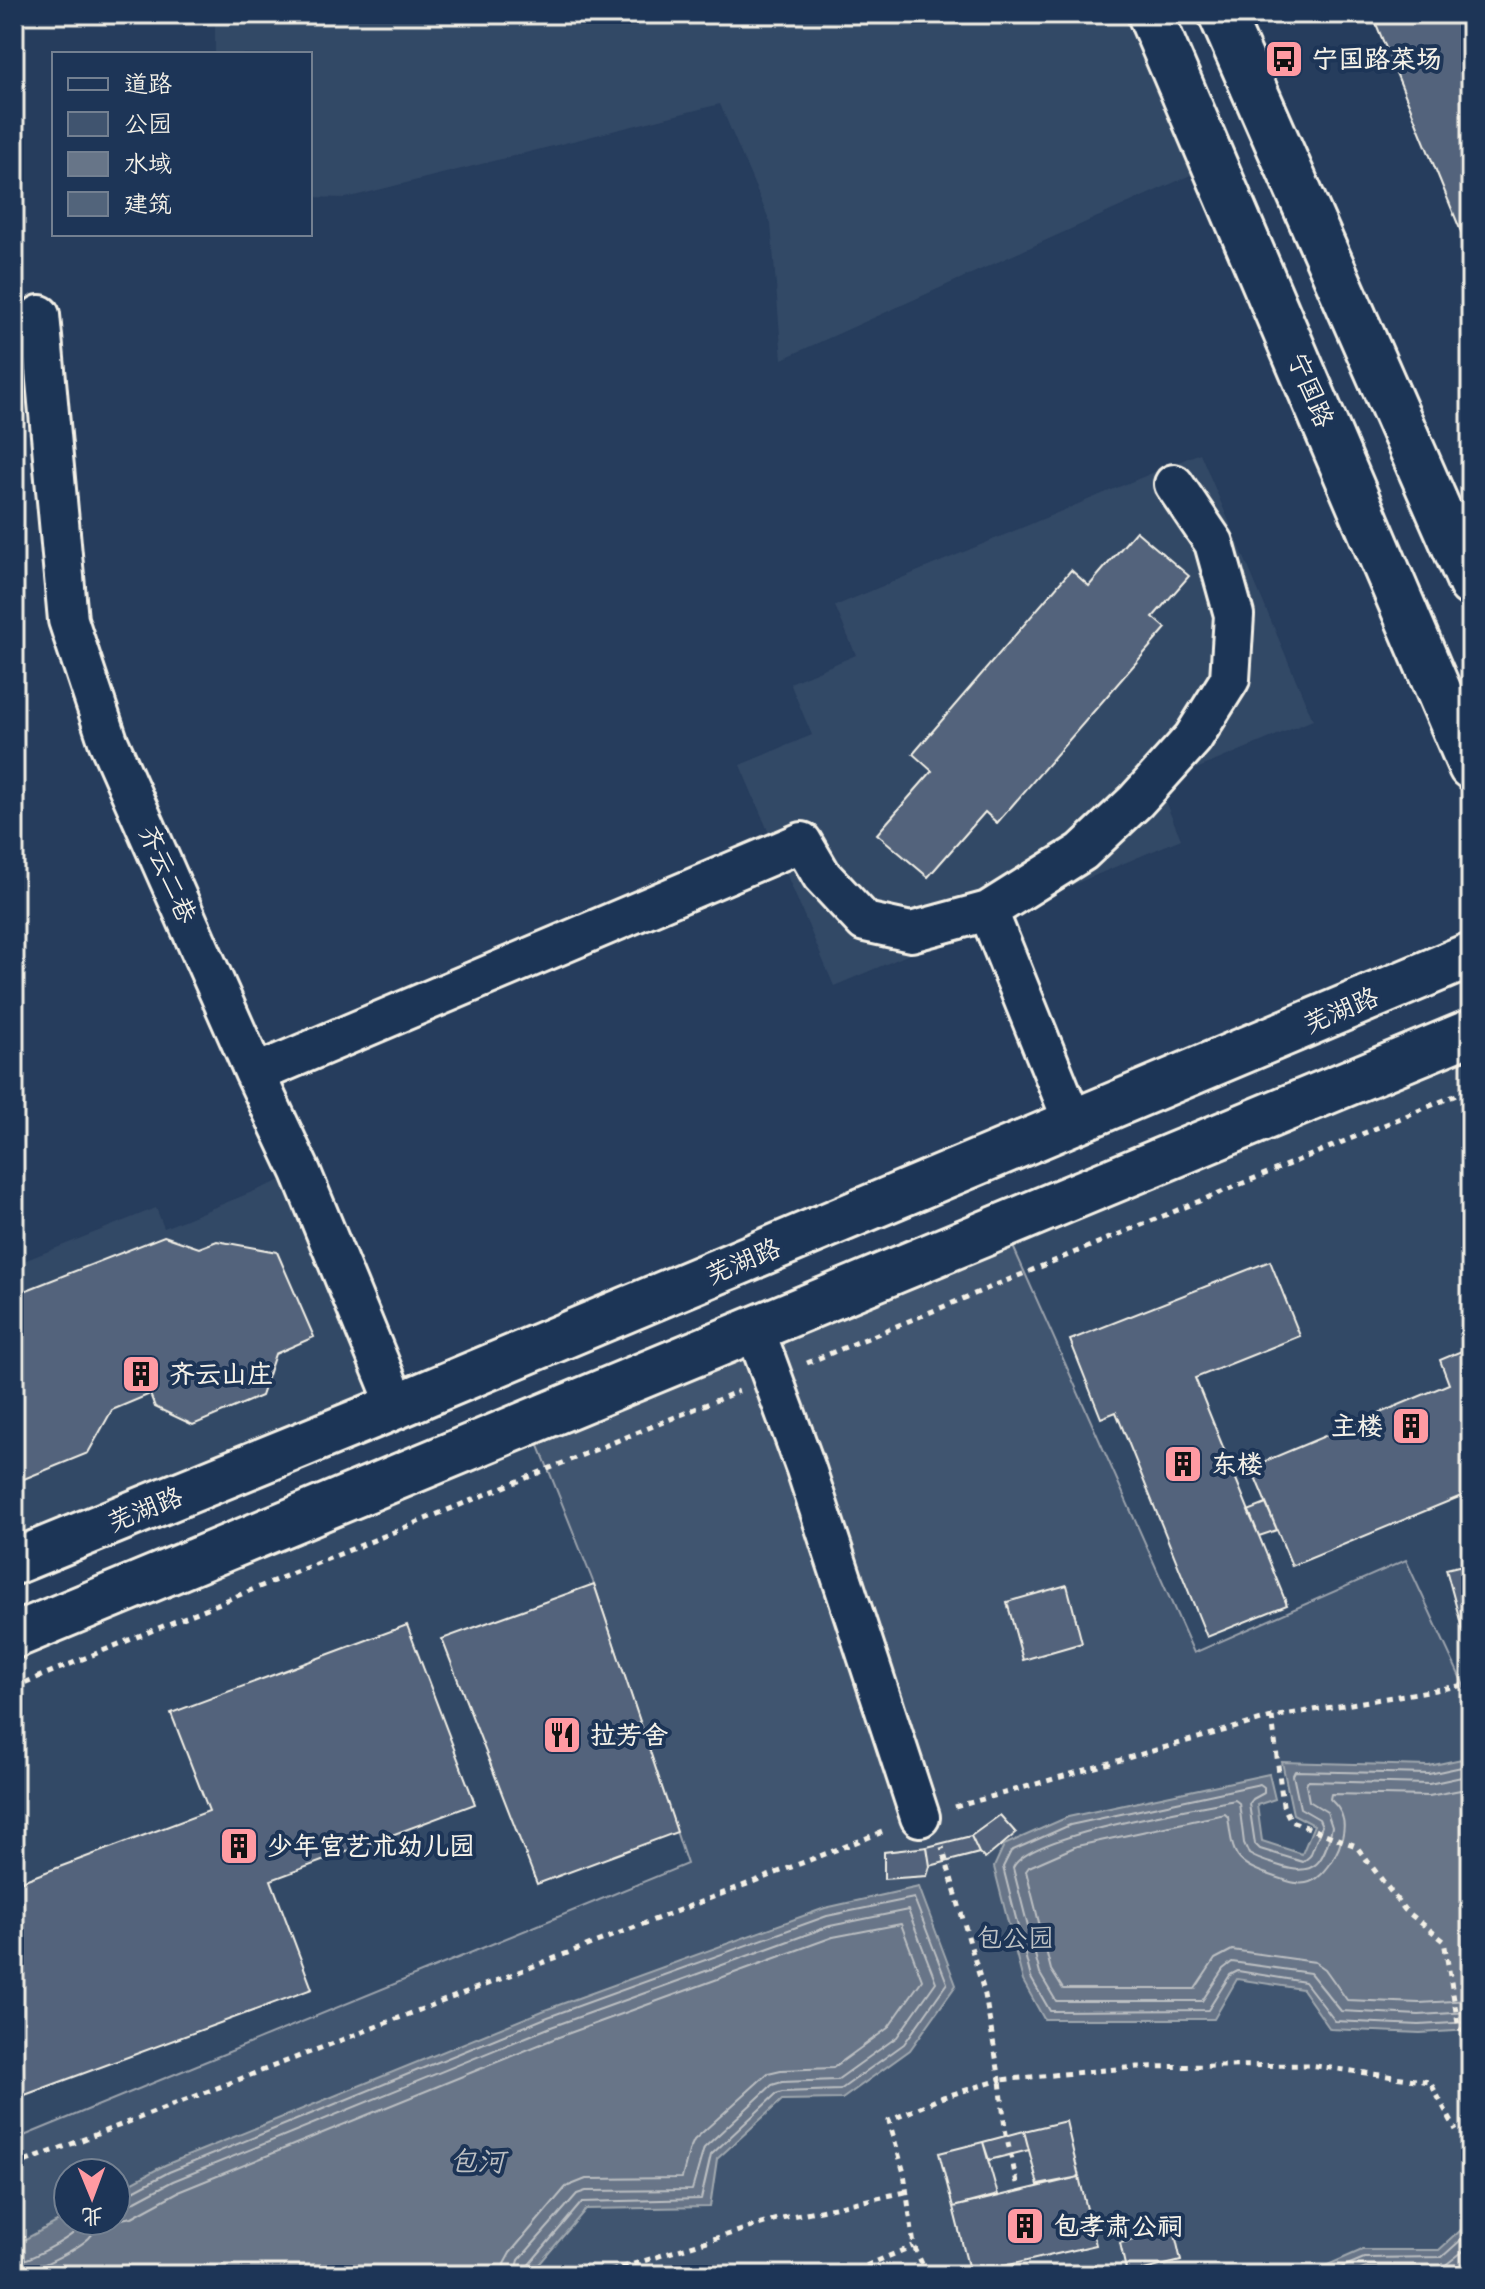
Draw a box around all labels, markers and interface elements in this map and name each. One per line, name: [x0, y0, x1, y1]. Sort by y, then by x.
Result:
bus stop icon: 宁国路菜场: [1263, 38, 1305, 80]
place label: 宁国路菜场: [1312, 42, 1442, 78]
legend: [52, 52, 312, 236]
text: 道路: [124, 68, 172, 102]
text: 公园: [124, 108, 172, 142]
text: 水域: [124, 148, 172, 182]
text: 建筑: [124, 188, 172, 222]
street label: 宁国路: [1278, 347, 1342, 433]
street label: 齐云二巷: [129, 820, 205, 929]
street label: 芜湖路: [1298, 979, 1384, 1043]
street label: 芜湖路: [700, 1230, 786, 1294]
building icon: 齐云山庄: [120, 1353, 162, 1395]
place label: 齐云山庄: [169, 1357, 273, 1393]
building icon: 主楼: [1390, 1405, 1432, 1447]
place label: 主楼: [1331, 1409, 1383, 1445]
building icon: 东楼: [1162, 1443, 1204, 1485]
place label: 东楼: [1211, 1447, 1263, 1483]
street label: 芜湖路: [102, 1479, 188, 1541]
restaurant icon: 拉芳舍: [541, 1714, 583, 1756]
place label: 拉芳舍: [590, 1718, 668, 1754]
building icon: 少年宫艺术幼儿园: [218, 1825, 260, 1867]
place label: 少年宫艺术幼儿园: [267, 1829, 475, 1865]
park label: 包公园: [976, 1921, 1054, 1957]
water label: 包河: [449, 2143, 509, 2182]
north arrow: [52, 2157, 132, 2237]
text: 北: [81, 2200, 104, 2231]
building icon: 包孝肃公祠: [1004, 2205, 1046, 2247]
place label: 包孝肃公祠: [1053, 2209, 1183, 2245]

